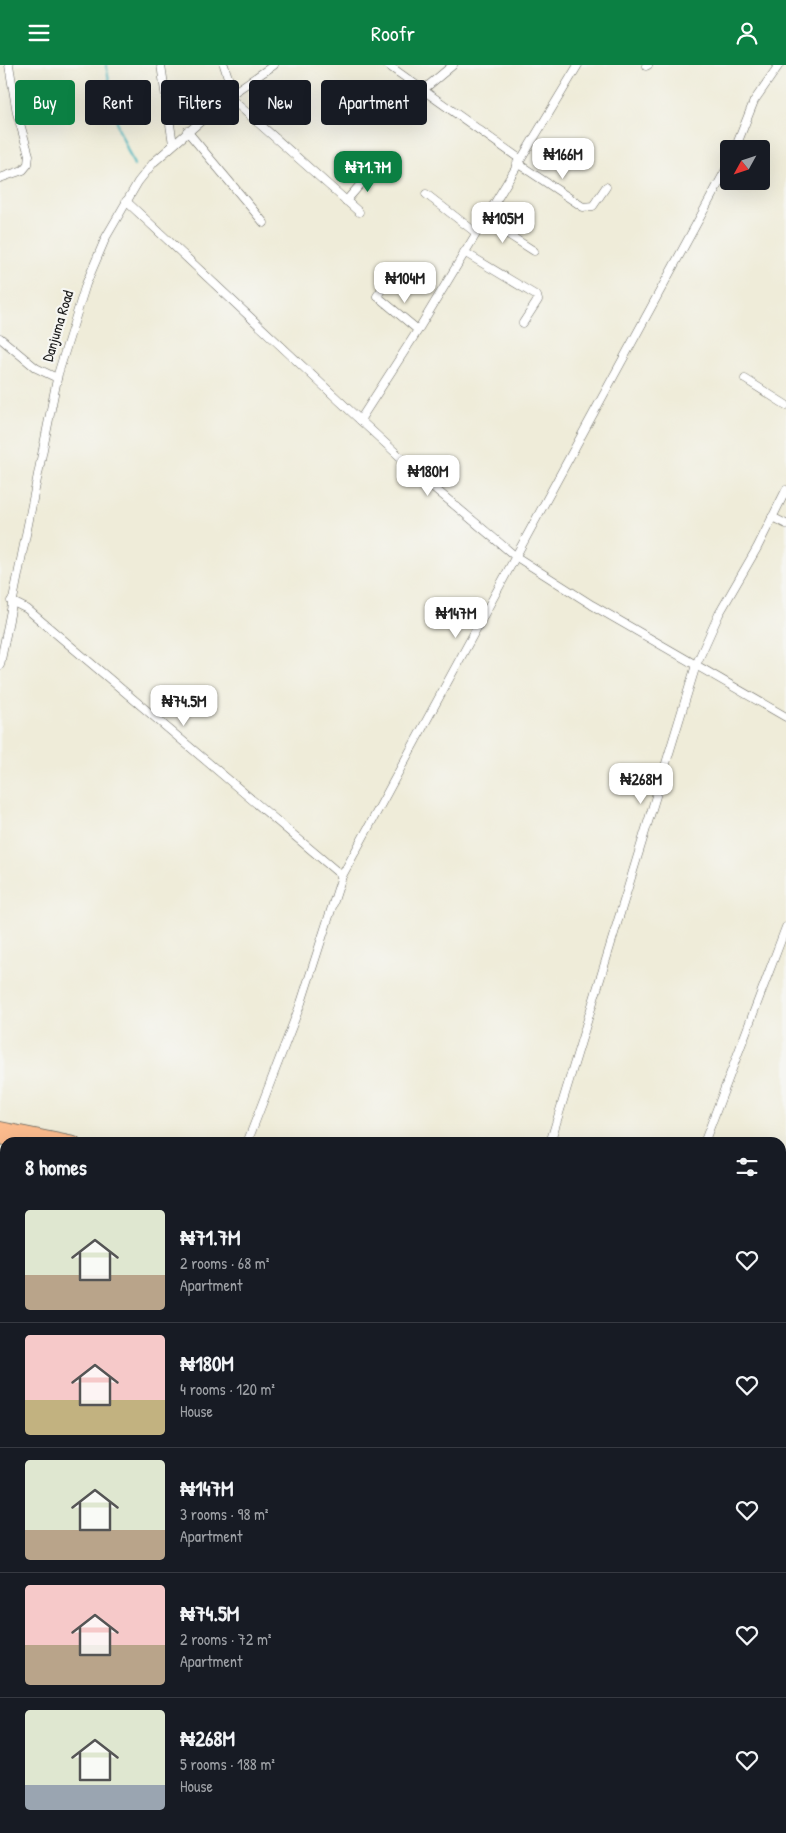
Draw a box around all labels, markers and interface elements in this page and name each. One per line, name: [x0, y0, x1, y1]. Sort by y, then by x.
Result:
text: Roofr: [371, 18, 415, 48]
icon: menu: [25, 19, 53, 47]
icon: person: [733, 19, 761, 47]
chip: Buy: [15, 80, 75, 125]
chip: Rent: [85, 80, 151, 125]
chip: Filters: [161, 80, 239, 125]
chip: New: [249, 80, 311, 125]
chip: Apartment: [321, 80, 427, 125]
pin: ₦166M: [528, 137, 598, 180]
north arrow: [720, 140, 770, 190]
map controls: [720, 140, 770, 190]
text: ₦166M: [543, 143, 583, 165]
pin: ₦71.7M: [327, 151, 409, 193]
text: ₦71.7M: [345, 156, 391, 178]
pin: ₦105M: [468, 201, 538, 244]
text: ₦105M: [483, 207, 523, 229]
pin: ₦104M: [370, 261, 440, 304]
text: ₦104M: [385, 267, 425, 289]
street label: Danjuma Road: [37, 288, 78, 364]
pin: ₦180M: [393, 455, 463, 497]
text: ₦180M: [408, 460, 448, 482]
pin: ₦147M: [421, 597, 491, 639]
text: ₦147M: [436, 602, 476, 624]
pin: ₦74.5M: [143, 685, 225, 727]
text: ₦74.5M: [161, 690, 207, 712]
pin: ₦268M: [606, 763, 676, 805]
text: ₦268M: [620, 768, 662, 790]
text: 8 homes: [25, 1153, 87, 1182]
icon: filters: [733, 1153, 761, 1181]
text: ₦71.7M: [180, 1223, 241, 1252]
icon: home: [65, 1230, 125, 1290]
icon: heart: [733, 1246, 761, 1274]
text: 2 rooms · 68 m²: [180, 1252, 269, 1274]
text: Apartment: [180, 1274, 243, 1296]
text: ₦180M: [180, 1349, 234, 1378]
icon: home: [65, 1355, 125, 1415]
icon: heart: [733, 1371, 761, 1399]
text: 4 rooms · 120 m²: [180, 1378, 275, 1400]
text: House: [180, 1400, 213, 1422]
text: ₦147M: [180, 1474, 234, 1503]
icon: home: [65, 1480, 125, 1540]
icon: heart: [733, 1496, 761, 1524]
text: 3 rooms · 98 m²: [180, 1503, 269, 1525]
text: Apartment: [180, 1525, 243, 1547]
text: ₦74.5M: [180, 1599, 239, 1628]
icon: home: [65, 1605, 125, 1665]
icon: heart: [733, 1621, 761, 1649]
text: 2 rooms · 72 m²: [180, 1628, 271, 1650]
text: Apartment: [180, 1650, 243, 1672]
text: ₦268M: [180, 1724, 235, 1753]
icon: home: [65, 1730, 125, 1790]
icon: heart: [733, 1746, 761, 1774]
text: 5 rooms · 188 m²: [180, 1753, 275, 1775]
text: House: [180, 1775, 213, 1797]

